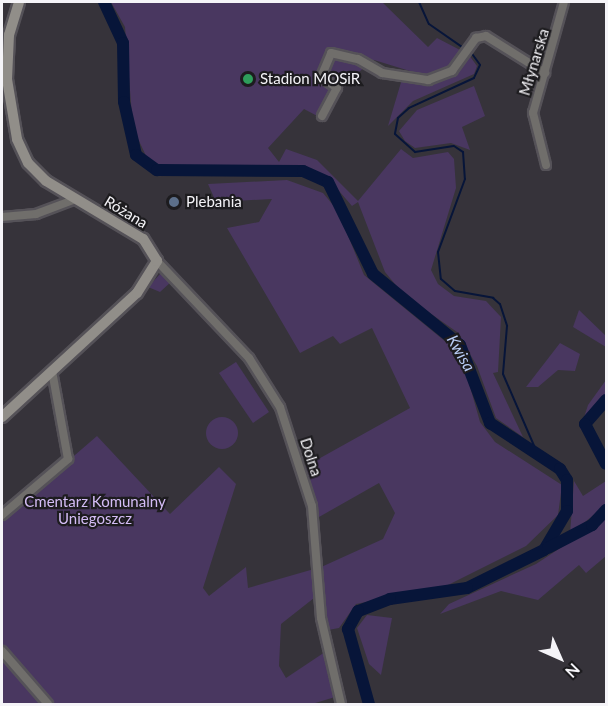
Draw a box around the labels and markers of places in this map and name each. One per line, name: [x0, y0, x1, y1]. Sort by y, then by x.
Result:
place label: Stadion MOSiR: [260, 70, 360, 88]
marker: Stadion MOSiR: [241, 72, 255, 86]
place label: Plebania: [186, 193, 242, 211]
marker: Plebania: [167, 195, 181, 209]

